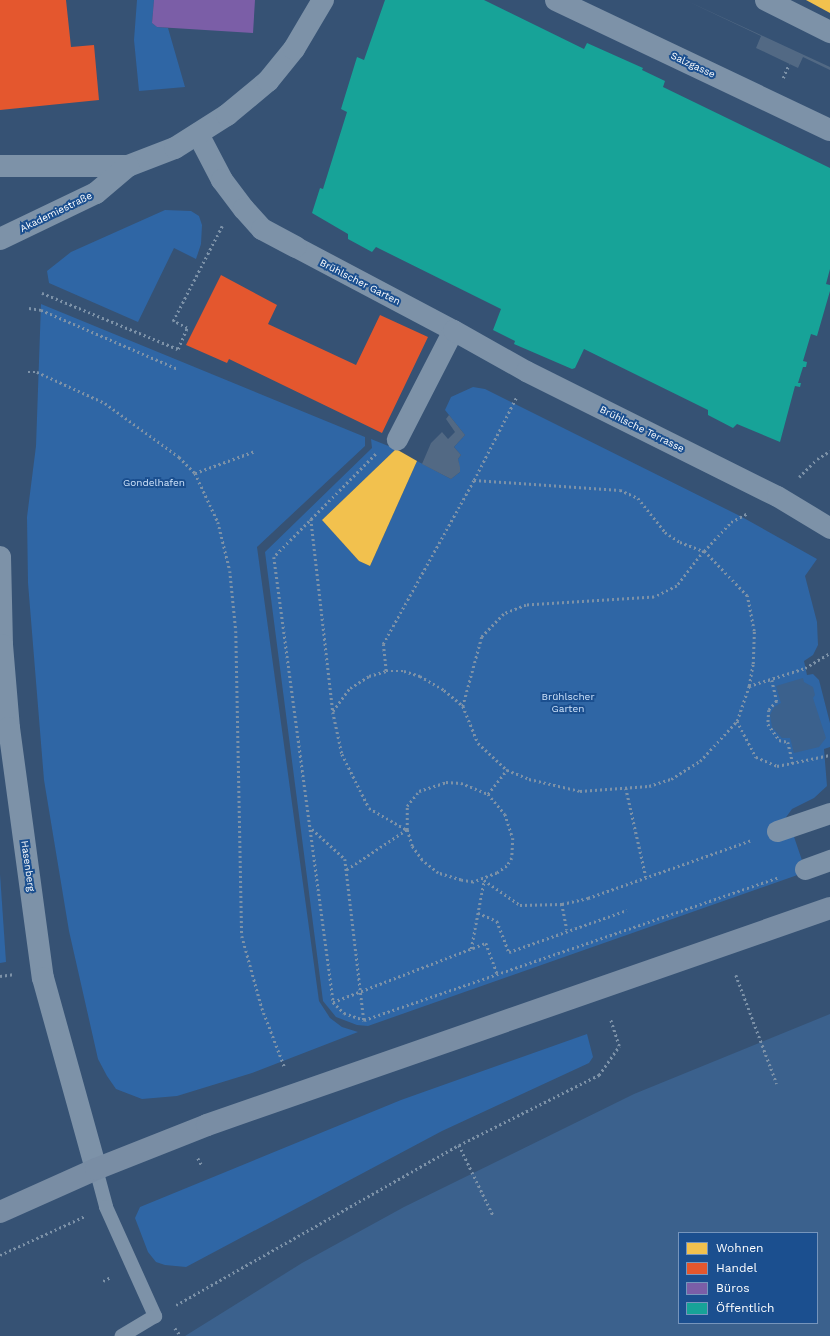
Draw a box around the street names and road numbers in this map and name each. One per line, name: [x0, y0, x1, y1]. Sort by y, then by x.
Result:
street label: Salzgasse: [669, 49, 717, 81]
street label: Akademiestraße: [18, 189, 94, 235]
street label: Brühlscher Garten: [318, 256, 402, 308]
street label: Brühlsche Terrasse: [598, 403, 686, 455]
street label: Hasenberg: [18, 840, 38, 892]

